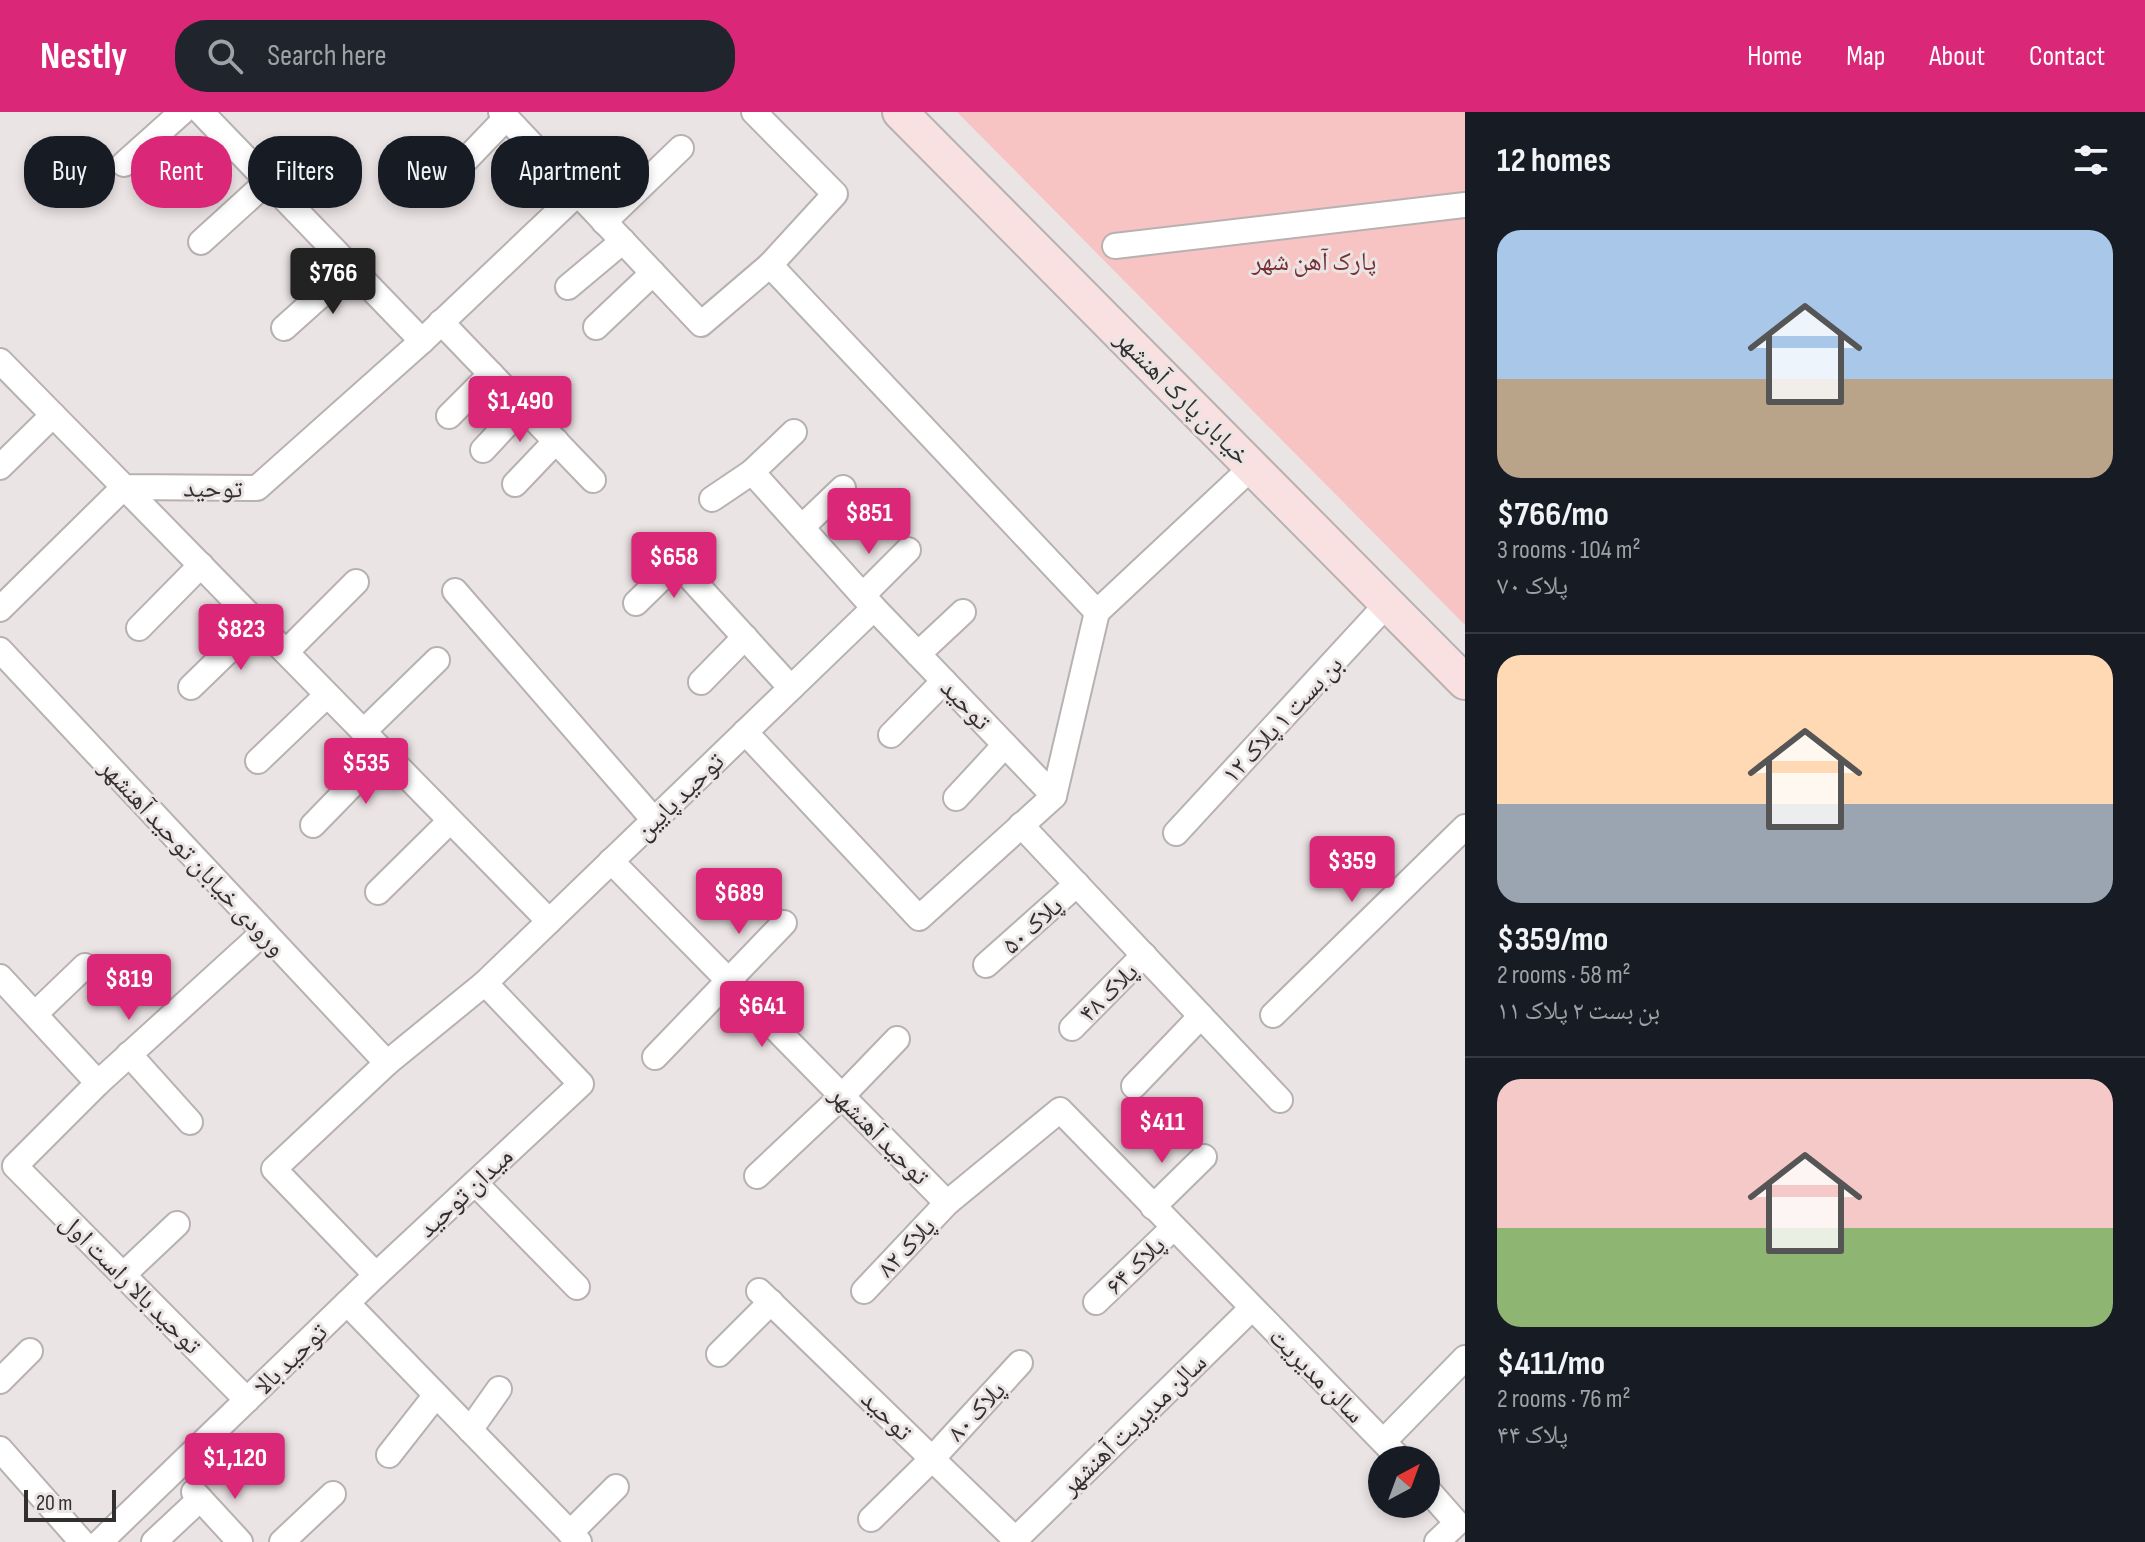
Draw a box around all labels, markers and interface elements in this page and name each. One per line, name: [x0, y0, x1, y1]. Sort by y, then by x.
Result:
search box: [175, 20, 735, 92]
text: Nestly: [40, 34, 127, 79]
icon: search: [203, 34, 247, 78]
text: Search here: [267, 38, 386, 74]
text: Home: [1747, 40, 1802, 73]
text: Map: [1846, 40, 1885, 73]
text: About: [1929, 40, 1985, 73]
text: Contact: [2029, 40, 2105, 73]
chip: Buy: [24, 136, 115, 208]
chip: Rent: [131, 136, 232, 208]
chip: Filters: [248, 136, 362, 208]
chip: New: [378, 136, 475, 208]
chip: Apartment: [491, 136, 649, 208]
icon: filters: [2069, 138, 2113, 182]
text: 12 homes: [1497, 140, 1611, 181]
park label: پارک آهن شهر: [1251, 247, 1376, 278]
pin: $766: [286, 248, 380, 316]
text: $766: [308, 258, 358, 289]
icon: home: [1733, 282, 1877, 426]
street label: خیابان پارک آهنشهر: [1107, 323, 1256, 472]
pin: $1,490: [455, 376, 585, 444]
text: $1,490: [486, 386, 554, 417]
street label: توحید: [183, 473, 243, 506]
pin: $851: [822, 488, 916, 556]
text: $766/mo: [1497, 494, 1609, 535]
text: $851: [845, 498, 893, 529]
pin: $658: [627, 532, 721, 600]
text: 3 rooms · 104 m²: [1497, 535, 1641, 566]
text: $658: [649, 542, 699, 573]
text: پلاک ۷۰: [1497, 571, 1568, 602]
pin: $823: [194, 604, 288, 672]
text: $823: [217, 614, 265, 645]
street label: بن بست ۱ پلاک ۱۲: [1216, 650, 1350, 790]
street label: توحید: [933, 673, 997, 737]
icon: home: [1733, 707, 1877, 851]
pin: $535: [319, 738, 413, 806]
street label: توحید پایین: [629, 747, 731, 847]
text: $535: [342, 748, 390, 779]
street label: ورودی خیابان توحید آهنشهر: [92, 752, 292, 963]
pin: $359: [1305, 836, 1399, 904]
text: $359: [1328, 846, 1376, 877]
pin: $689: [692, 868, 786, 936]
text: $689: [714, 878, 764, 909]
street label: پلاک ۵۰: [996, 891, 1070, 961]
text: $359/mo: [1497, 919, 1608, 960]
pin: $819: [82, 954, 176, 1022]
street label: پلاک ۴۸: [1073, 957, 1145, 1029]
text: 2 rooms · 58 m²: [1497, 960, 1631, 991]
text: $819: [105, 964, 153, 995]
pin: $641: [715, 981, 809, 1049]
text: $641: [738, 991, 786, 1022]
text: بن بست ۲ پلاک ۱۱: [1497, 996, 1660, 1027]
street label: توحید آهنشهر: [822, 1079, 935, 1193]
pin: $411: [1115, 1097, 1209, 1165]
text: $411: [1139, 1107, 1185, 1138]
icon: home: [1733, 1131, 1877, 1275]
street label: میدان توحید: [412, 1141, 520, 1245]
street label: توحید بالا راست اول: [53, 1207, 207, 1361]
street label: پلاک ۸۲: [872, 1211, 943, 1285]
street label: پلاک ۶۴: [1100, 1230, 1172, 1302]
street label: توحید بالا: [248, 1317, 335, 1403]
street label: سالن مدیریت: [1262, 1322, 1370, 1430]
text: $411/mo: [1497, 1343, 1605, 1384]
street label: سالن مدیریت آهنشهر: [1054, 1348, 1214, 1503]
street label: پلاک ۸۰: [942, 1375, 1013, 1449]
street label: توحید: [854, 1384, 918, 1448]
text: 2 rooms · 76 m²: [1497, 1384, 1631, 1415]
text: پلاک ۴۴: [1497, 1420, 1568, 1451]
pin: $1,120: [170, 1433, 300, 1501]
text: $1,120: [203, 1443, 267, 1474]
north arrow: [1368, 1446, 1440, 1518]
map controls: [1368, 1446, 1440, 1518]
scale bar: [24, 1486, 116, 1522]
text: 20 m: [36, 1490, 73, 1517]

